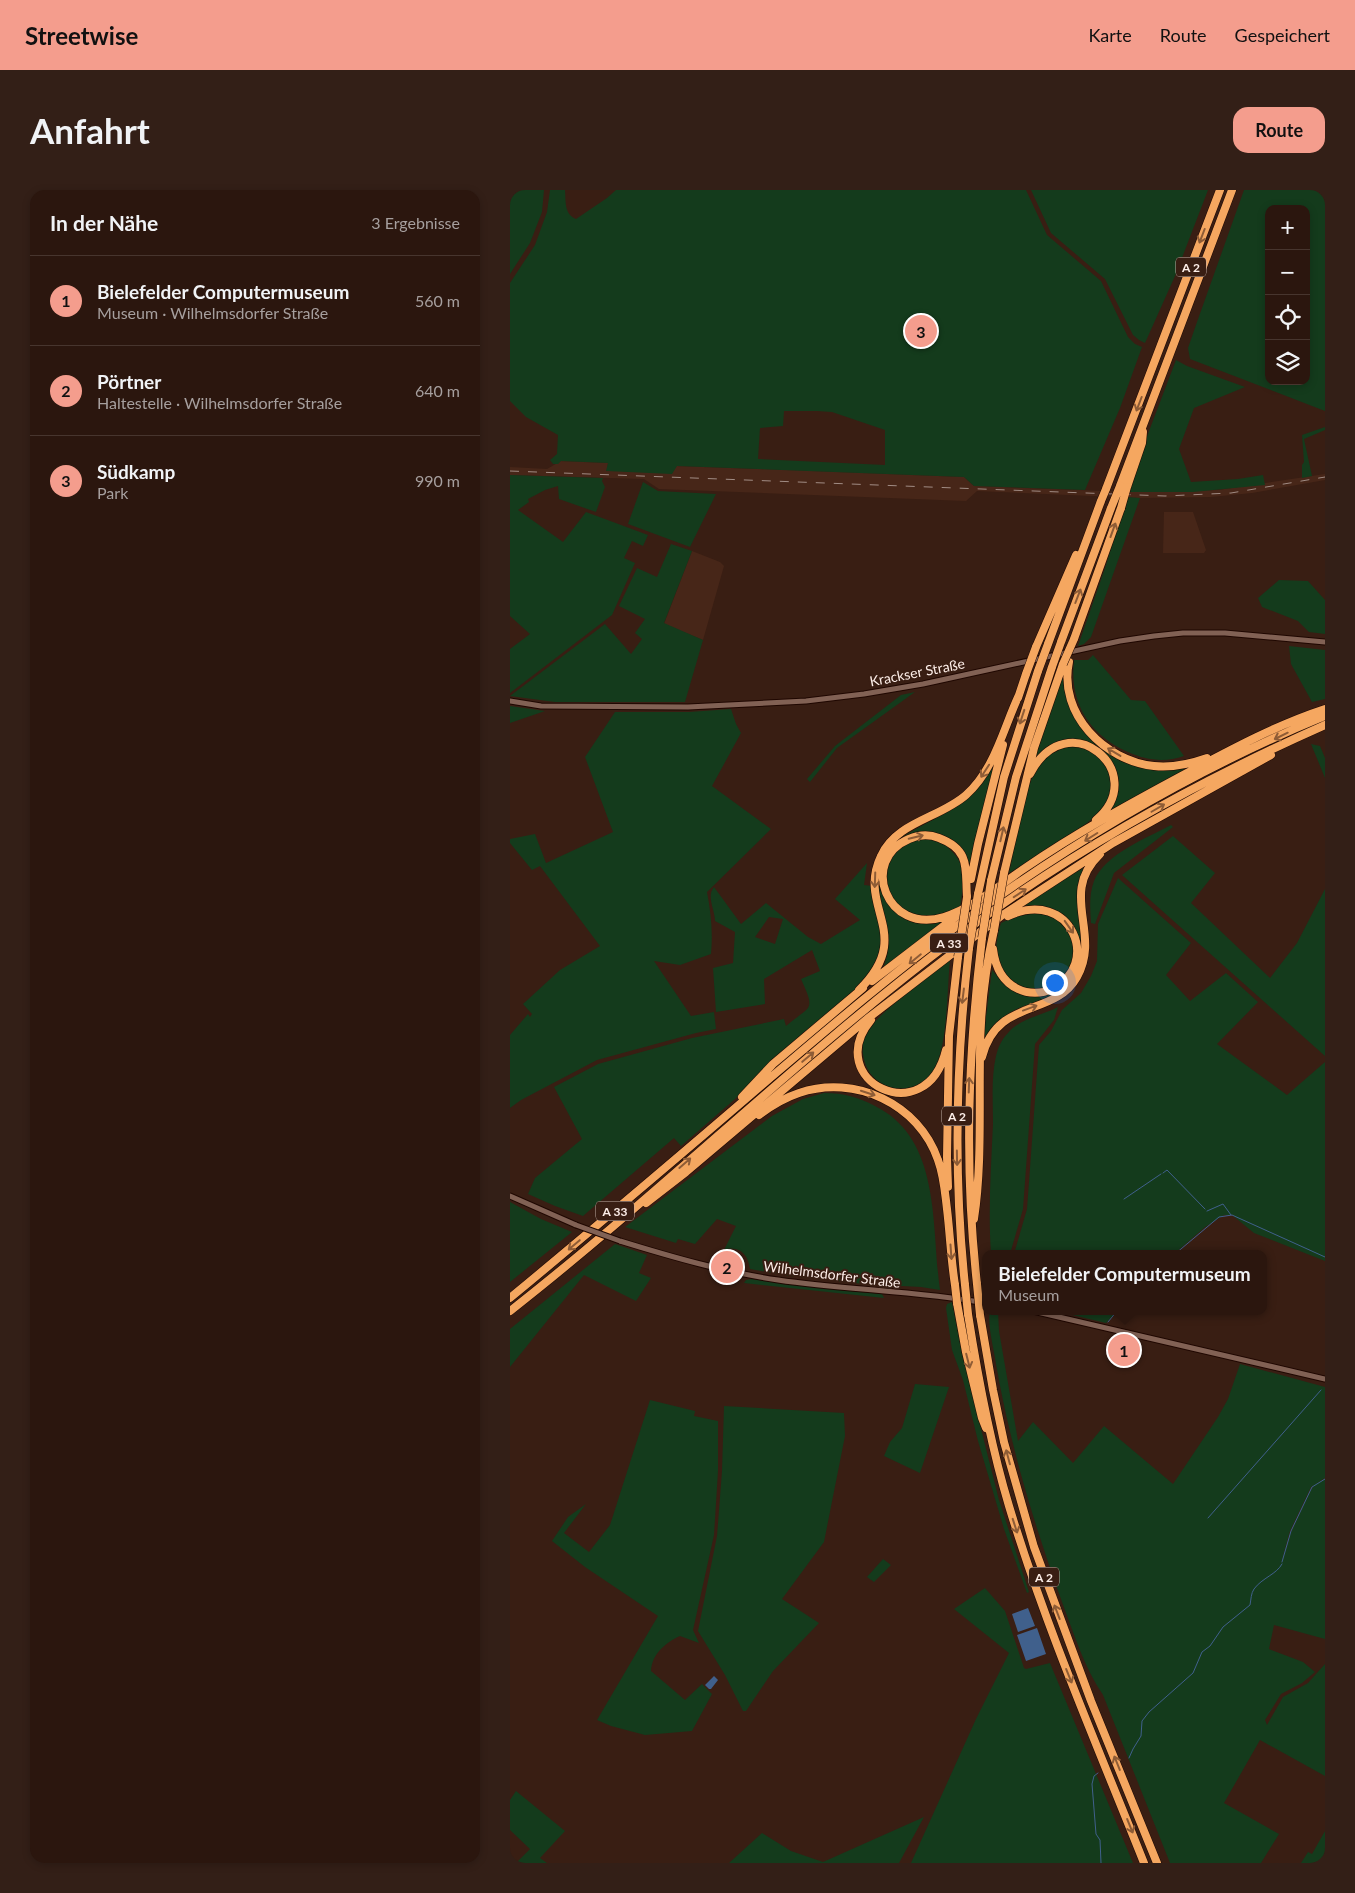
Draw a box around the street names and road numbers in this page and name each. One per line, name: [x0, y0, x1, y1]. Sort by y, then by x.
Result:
road number: A 2: [1176, 258, 1206, 276]
street label: Krackser Straße: [868, 654, 966, 690]
road number: A 33: [930, 934, 968, 952]
road number: A 2: [942, 1106, 972, 1126]
road number: A 33: [596, 1201, 634, 1220]
street label: Wilhelmsdorfer Straße: [762, 1257, 902, 1291]
road number: A 2: [1029, 1568, 1059, 1586]

